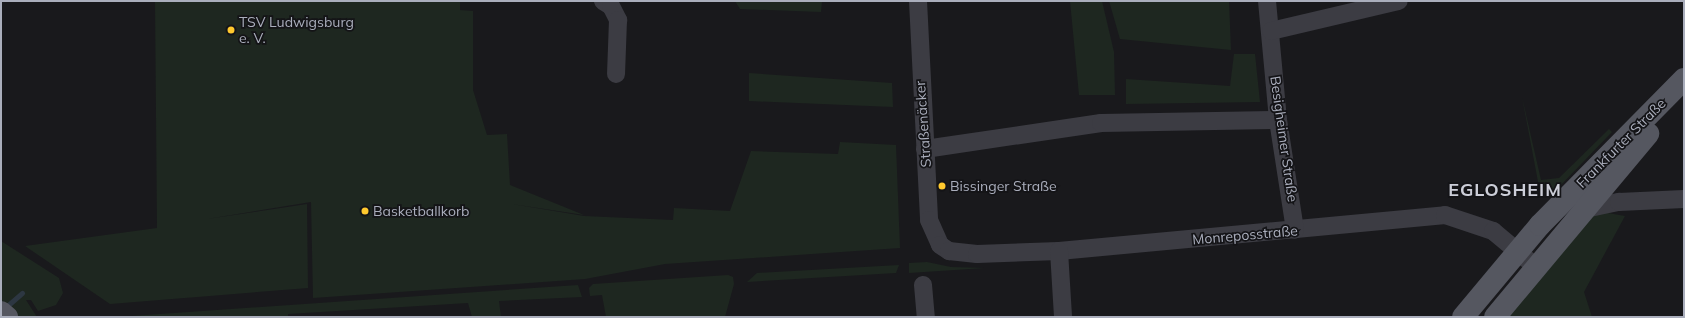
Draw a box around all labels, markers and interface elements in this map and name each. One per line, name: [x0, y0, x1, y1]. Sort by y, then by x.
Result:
place label: TSV Ludwigsburg e. V.: [239, 14, 354, 46]
marker: TSV Ludwigsburg e. V.: [226, 25, 236, 35]
street label: Besigheimer Straße: [1267, 75, 1301, 203]
street label: Straßenäcker: [912, 80, 934, 168]
street label: Frankfurter Straße: [1573, 95, 1669, 191]
place label: Bissinger Straße: [950, 178, 1057, 194]
district label: EGLOSHEIM: [1448, 179, 1562, 201]
marker: Bissinger Straße: [937, 181, 947, 191]
place label: Basketballkorb: [373, 203, 469, 219]
marker: Basketballkorb: [360, 206, 370, 216]
street label: Monreposstraße: [1192, 222, 1298, 248]

